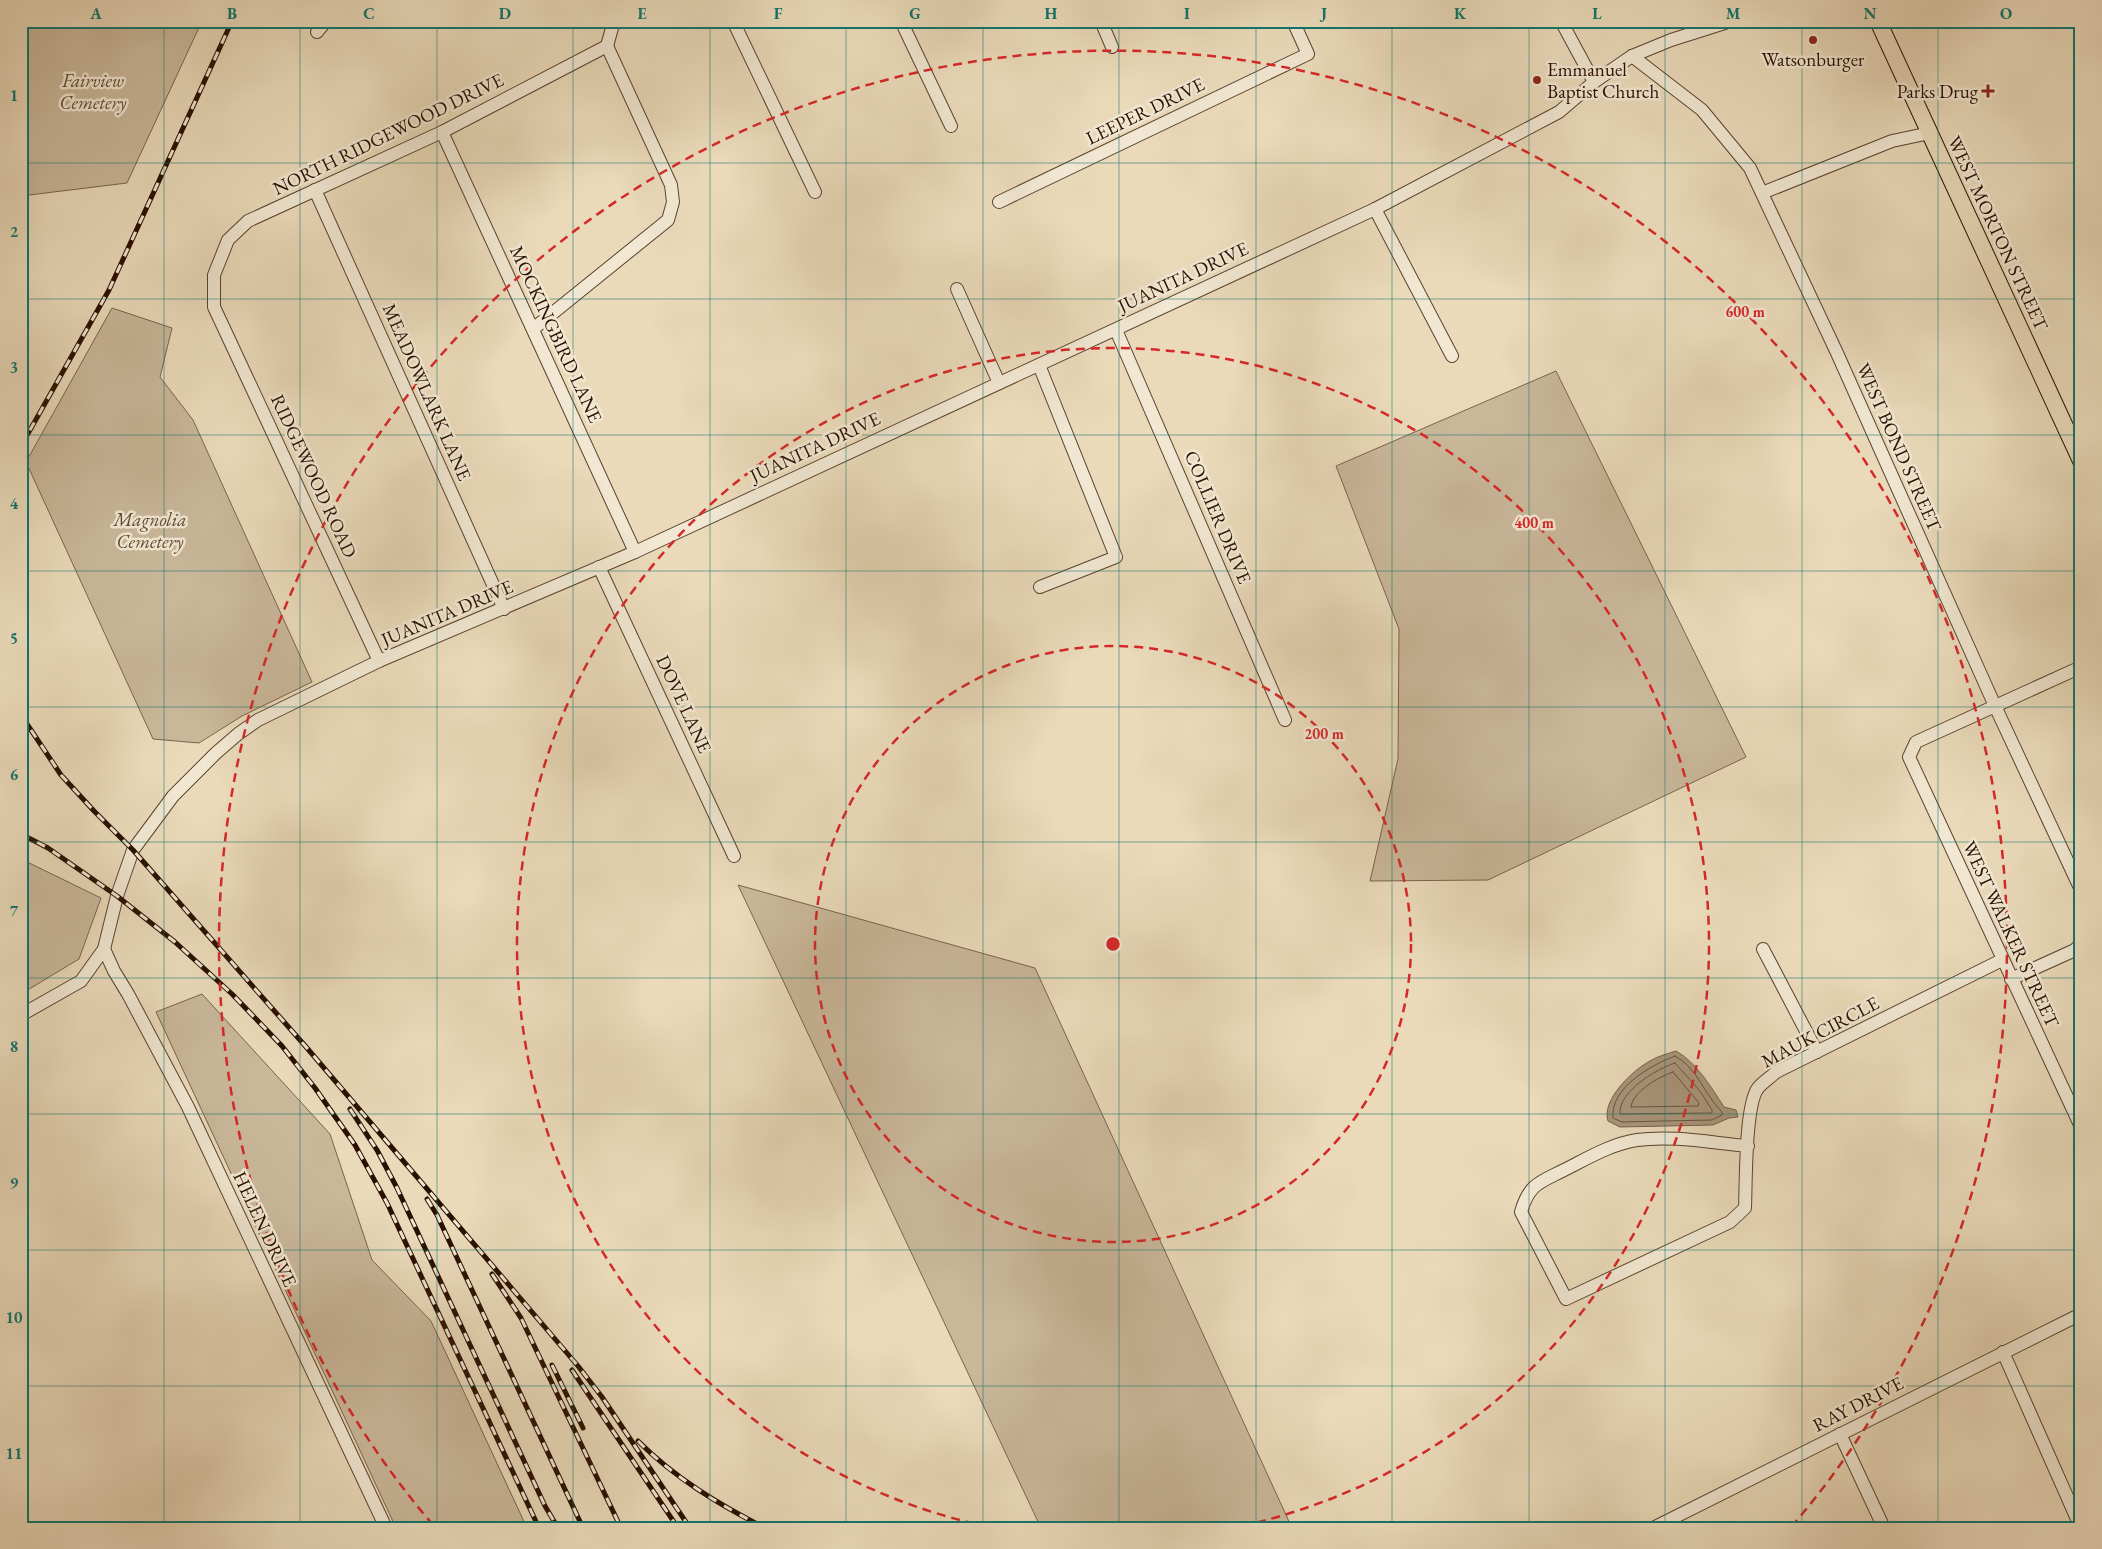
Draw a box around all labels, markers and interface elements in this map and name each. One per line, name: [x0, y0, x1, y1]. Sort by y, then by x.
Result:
text: A: [89, 3, 102, 24]
text: B: [227, 3, 237, 24]
text: C: [363, 3, 375, 24]
text: D: [499, 3, 511, 24]
text: E: [637, 3, 647, 24]
text: F: [774, 3, 783, 24]
text: G: [909, 3, 921, 24]
text: H: [1045, 3, 1058, 24]
text: I: [1184, 3, 1190, 24]
text: J: [1319, 3, 1327, 24]
text: K: [1454, 3, 1467, 24]
text: L: [1592, 3, 1602, 24]
text: M: [1726, 3, 1741, 24]
text: N: [1864, 3, 1877, 24]
text: O: [2000, 3, 2012, 24]
marker: Watsonburger: [1807, 34, 1819, 46]
place label: Watsonburger: [1762, 47, 1865, 72]
place label: Emmanuel Baptist Church: [1547, 57, 1659, 104]
street label: NORTH RIDGEWOOD DRIVE: [269, 67, 508, 201]
park label: Fairview Cemetery: [60, 68, 127, 115]
street label: LEEPER DRIVE: [1082, 71, 1209, 150]
marker: Emmanuel Baptist Church: [1531, 74, 1543, 86]
place label: Parks Drug: [1897, 79, 1979, 104]
text: 1: [10, 85, 18, 106]
marker: Parks Drug: [1982, 85, 1994, 97]
street label: WEST MORTON STREET: [1942, 132, 2054, 334]
text: 2: [10, 221, 19, 242]
street label: JUANITA DRIVE: [1112, 236, 1252, 319]
street label: MOCKINGBIRD LANE: [504, 241, 608, 427]
street label: MEADOWLARK LANE: [377, 300, 477, 485]
text: 600 m: [1725, 302, 1765, 321]
text: 3: [10, 357, 18, 378]
street label: WEST BOND STREET: [1851, 359, 1947, 535]
street label: RIDGEWOOD ROAD: [265, 390, 363, 562]
street label: JUANITA DRIVE: [744, 406, 884, 489]
street label: COLLIER DRIVE: [1179, 447, 1257, 588]
text: 4: [10, 493, 19, 514]
park label: Magnolia Cemetery: [112, 507, 187, 554]
text: 400 m: [1514, 513, 1554, 532]
street label: JUANITA DRIVE: [375, 574, 517, 653]
text: 5: [10, 628, 18, 649]
street label: DOVE LANE: [650, 651, 718, 757]
text: 200 m: [1304, 724, 1344, 743]
text: 6: [10, 764, 19, 785]
street label: WEST WALKER STREET: [1957, 837, 2065, 1031]
text: 7: [10, 900, 19, 921]
centre of rings: [1104, 935, 1122, 953]
street label: MAUK CIRCLE: [1757, 990, 1883, 1074]
text: 8: [10, 1036, 18, 1057]
street label: HELEN DRIVE: [227, 1167, 303, 1291]
text: 9: [10, 1172, 19, 1193]
text: 10: [6, 1307, 23, 1328]
street label: RAY DRIVE: [1808, 1370, 1908, 1438]
text: 11: [6, 1443, 22, 1464]

